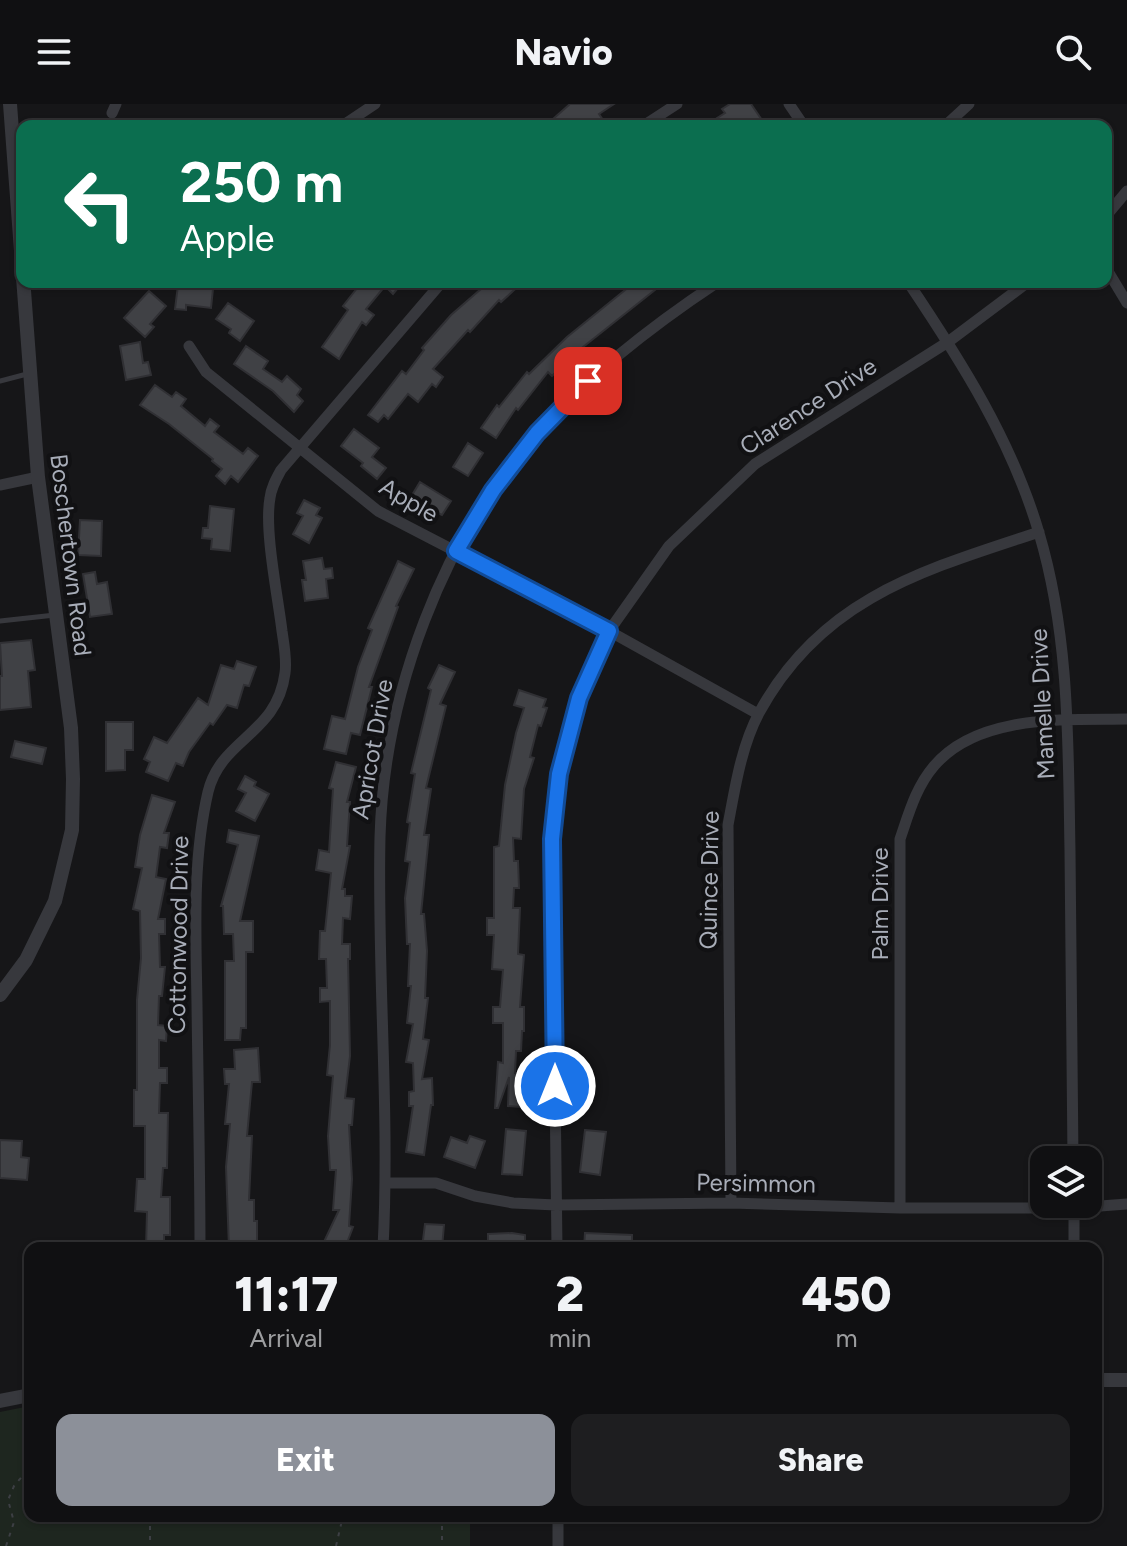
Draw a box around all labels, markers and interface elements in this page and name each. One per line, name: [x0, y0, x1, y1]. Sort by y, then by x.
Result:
icon: menu: [32, 30, 76, 74]
icon: search: [1051, 30, 1095, 74]
text: Navio: [514, 31, 613, 74]
text: 250 m: [180, 149, 343, 216]
icon: left: [48, 152, 152, 256]
text: Apple: [180, 217, 275, 260]
pin: [554, 347, 622, 415]
street label: Clarence Drive: [734, 351, 882, 461]
icon: arrive: [566, 359, 610, 403]
street label: Boschertown Road: [44, 452, 98, 658]
street label: Apple: [374, 472, 444, 528]
street label: Mamelle Drive: [1024, 628, 1060, 780]
street label: Apricot Drive: [345, 677, 399, 821]
street label: Quince Drive: [693, 810, 725, 950]
street label: Cottonwood Drive: [162, 836, 194, 1034]
street label: Palm Drive: [865, 847, 894, 961]
position arrow: [513, 1044, 597, 1128]
map controls: [1030, 1146, 1102, 1218]
button: layers: [1030, 1146, 1102, 1218]
street label: Persimmon: [696, 1167, 816, 1199]
text: 11:17: [234, 1265, 338, 1323]
text: 2: [556, 1265, 584, 1323]
text: 450: [802, 1265, 892, 1323]
text: Arrival: [250, 1322, 323, 1354]
text: min: [549, 1322, 591, 1354]
text: m: [836, 1322, 858, 1354]
button: Exit: [56, 1414, 555, 1506]
button: Share: [571, 1414, 1070, 1506]

